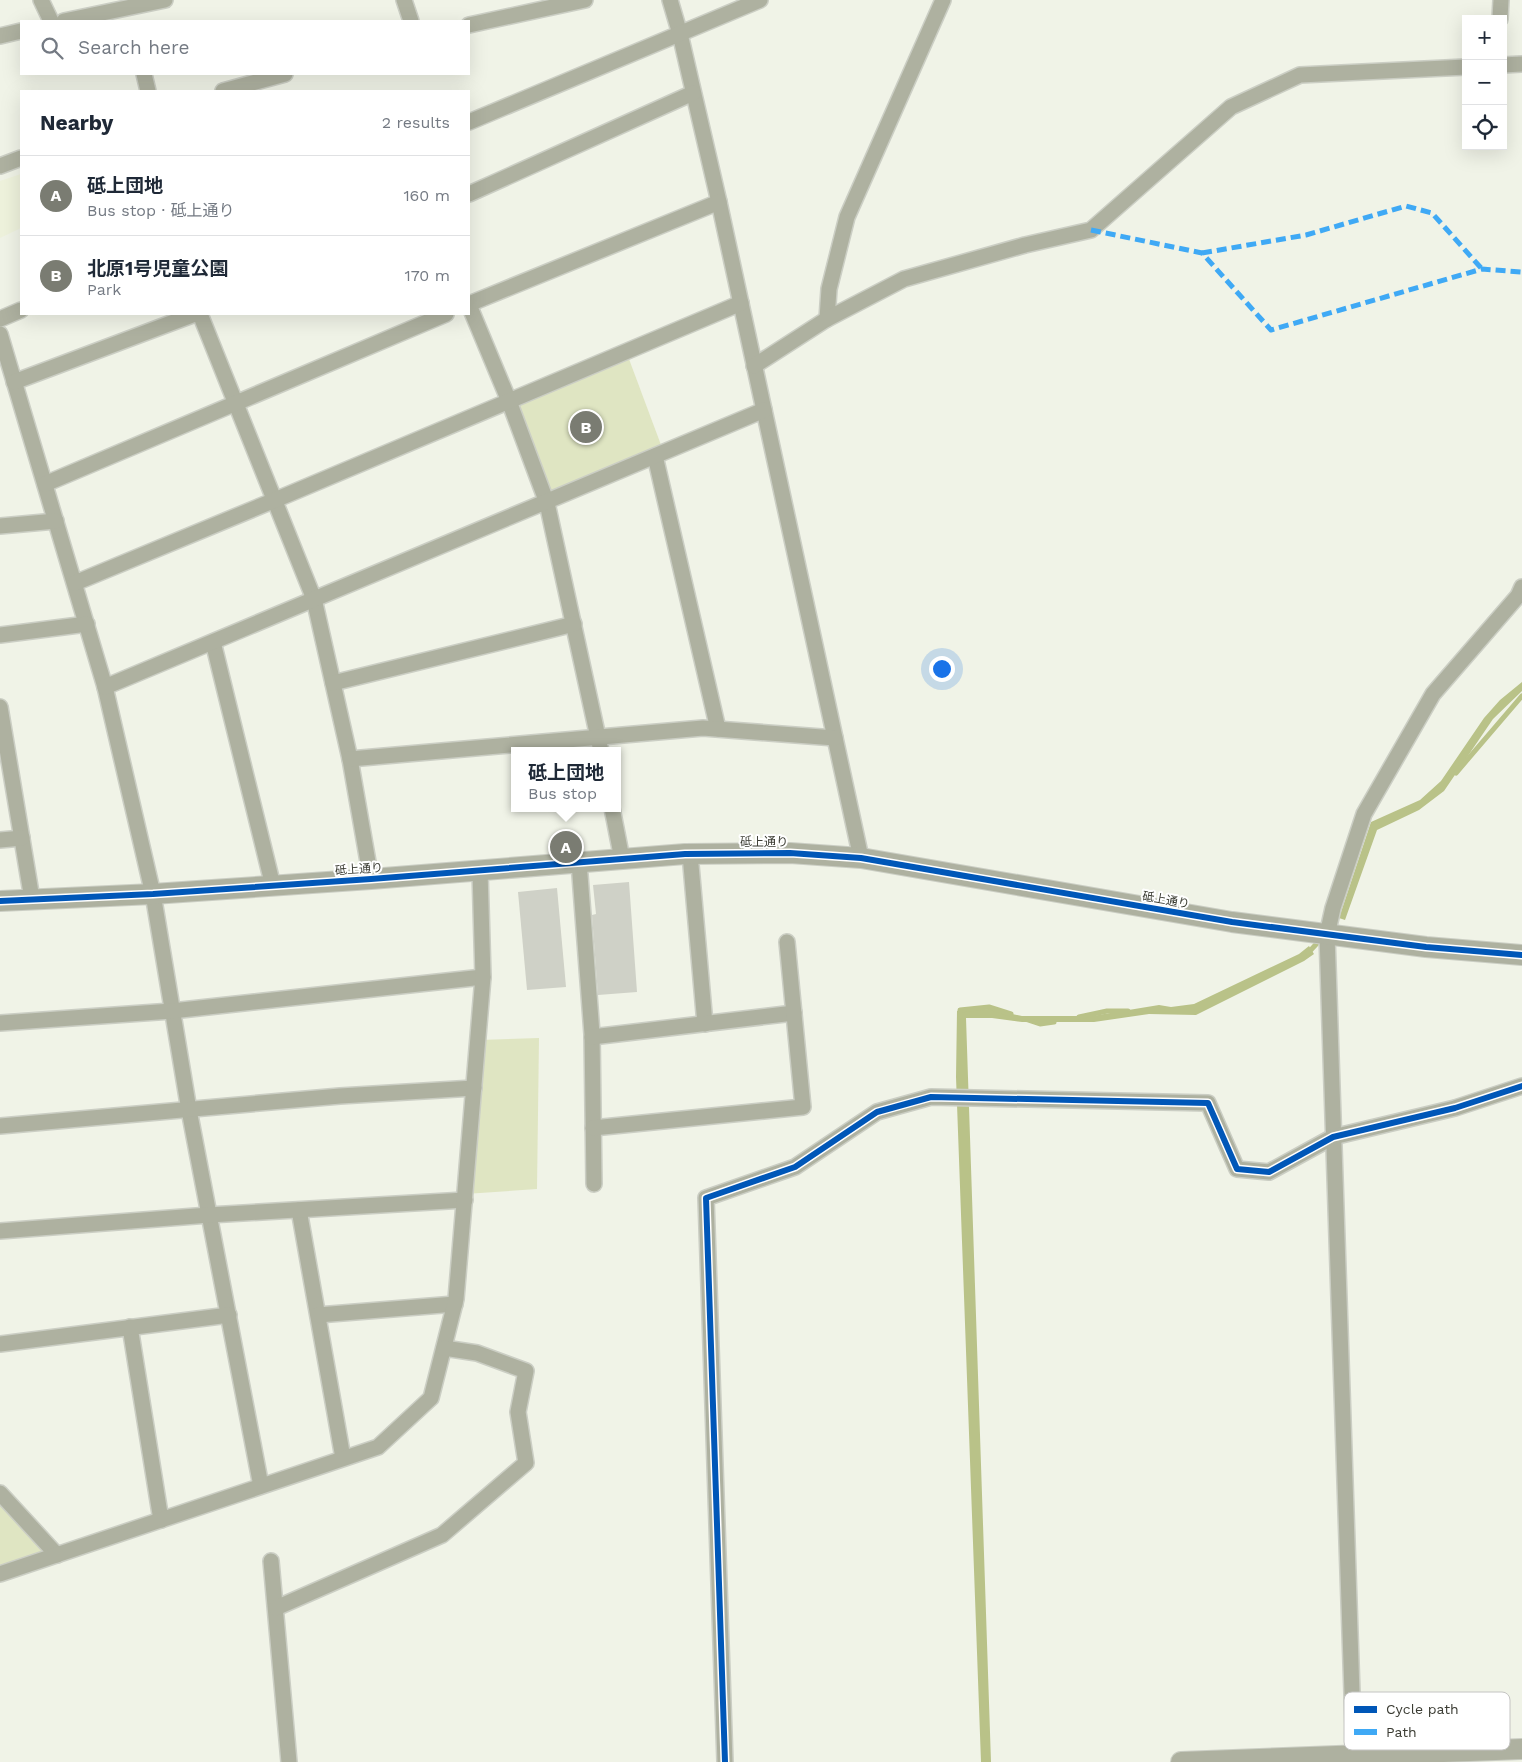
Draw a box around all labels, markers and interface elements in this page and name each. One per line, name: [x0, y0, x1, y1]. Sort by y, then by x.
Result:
map controls: [1462, 15, 1507, 150]
button: +: [1462, 15, 1507, 60]
search box: [20, 20, 470, 75]
icon: search: [38, 34, 66, 62]
text: Search here: [78, 36, 189, 59]
button: −: [1462, 60, 1507, 105]
button: locate: [1462, 105, 1507, 150]
text: Nearby: [40, 110, 113, 135]
text: 2 results: [382, 113, 450, 132]
text: 砥上団地: [87, 174, 163, 197]
text: A: [51, 186, 61, 205]
text: 160 m: [403, 186, 450, 205]
text: Bus stop · 砥上通り: [87, 201, 235, 220]
text: 北原1号児童公園: [87, 257, 228, 280]
text: B: [51, 266, 61, 285]
text: 170 m: [404, 266, 450, 285]
text: Park: [87, 280, 121, 299]
pin: B: [570, 408, 602, 446]
your location: [929, 656, 955, 682]
popup: [511, 747, 621, 812]
text: 砥上団地: [528, 761, 604, 784]
text: Bus stop: [528, 784, 597, 803]
pin: A: [550, 828, 582, 866]
street label: 砥上通り: [740, 835, 788, 849]
street label: 砥上通り: [335, 860, 383, 878]
street label: 砥上通り: [1141, 889, 1191, 911]
legend: [1344, 1692, 1510, 1750]
text: Cycle path: [1386, 1701, 1459, 1717]
text: Path: [1386, 1724, 1417, 1740]

